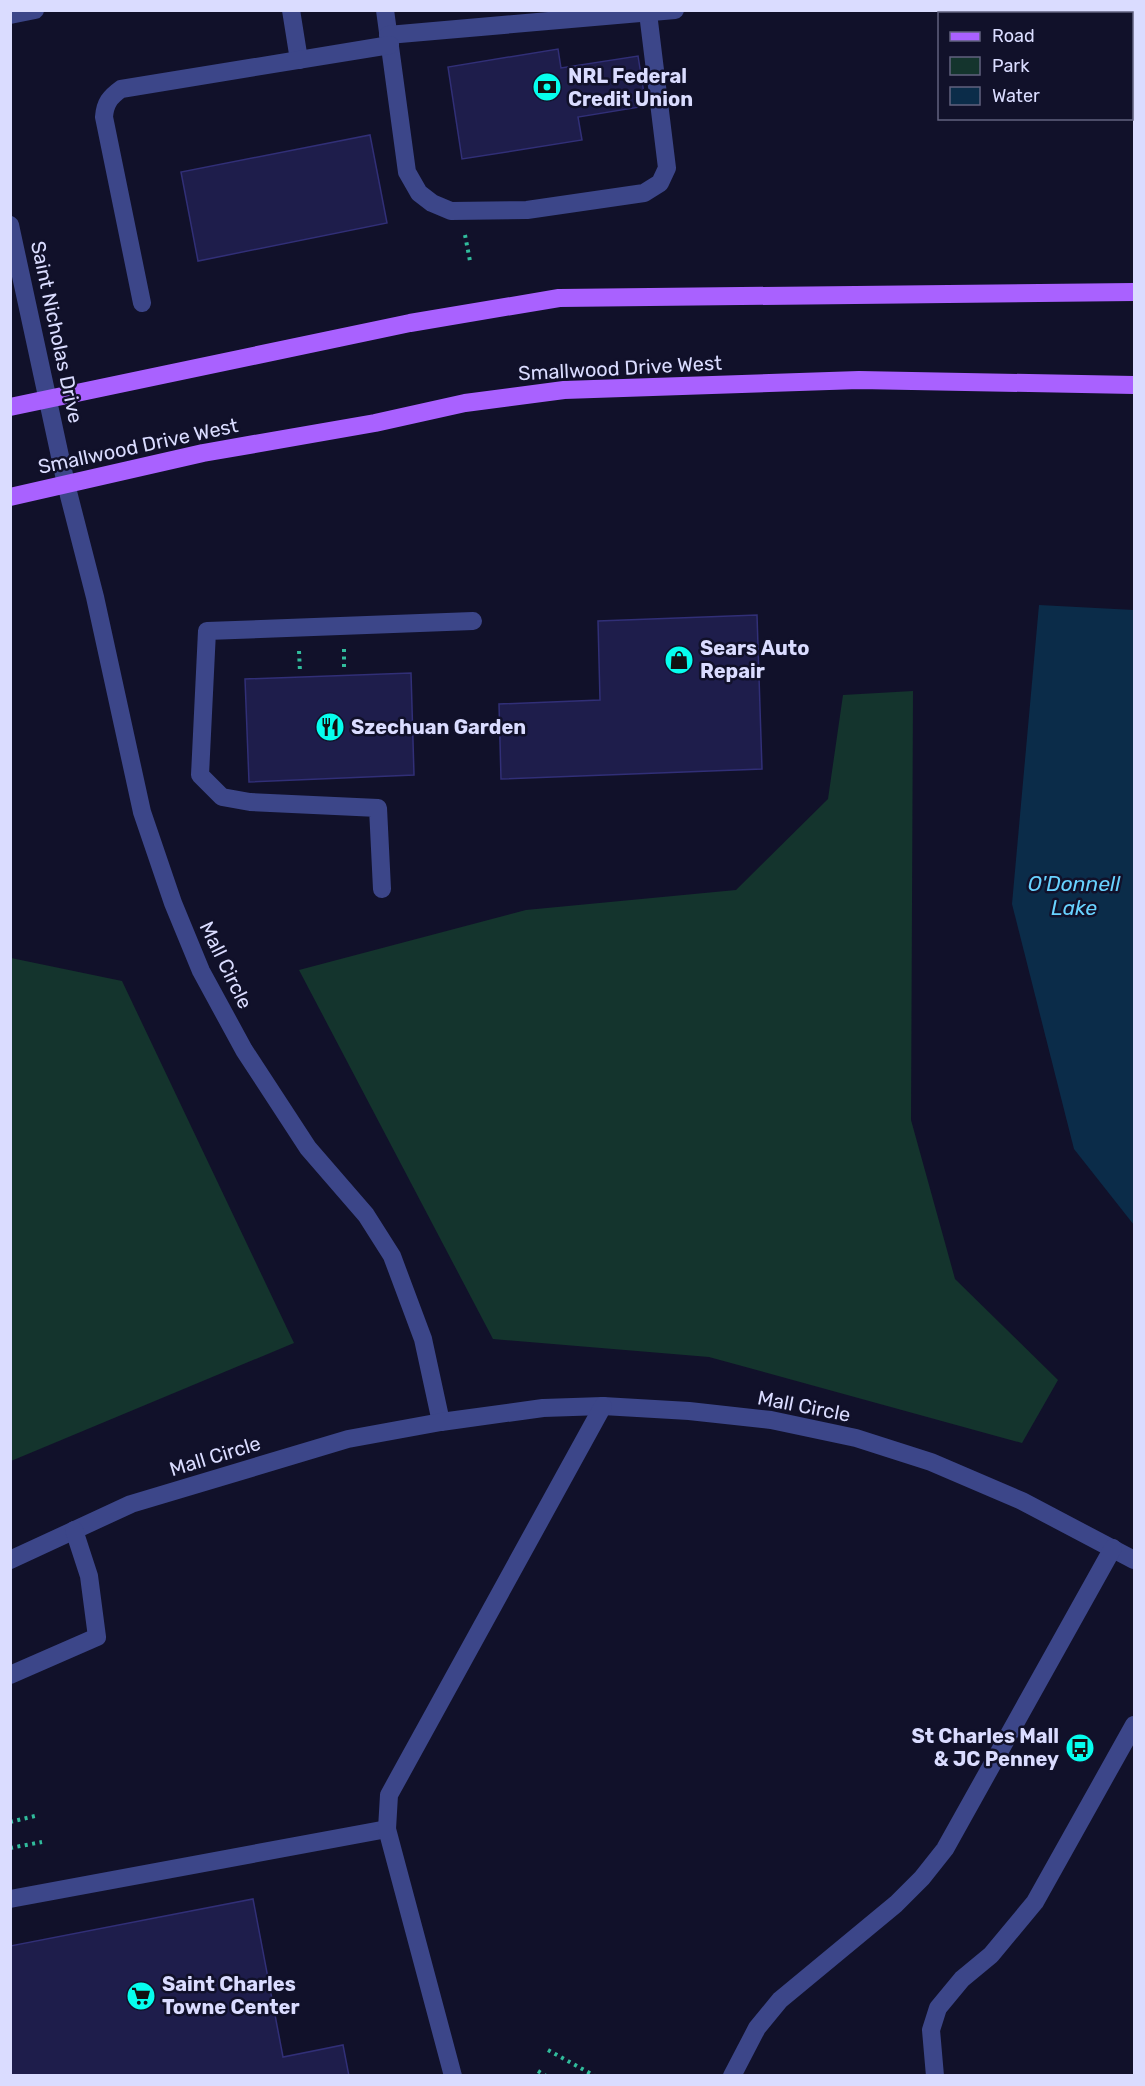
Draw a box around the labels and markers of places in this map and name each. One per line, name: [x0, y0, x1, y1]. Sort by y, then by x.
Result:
place label: NRL Federal Credit Union: [568, 64, 693, 111]
bank icon: NRL Federal Credit Union: [531, 71, 563, 103]
place label: Sears Auto Repair: [700, 636, 809, 683]
shop icon: Sears Auto Repair: [663, 644, 695, 676]
restaurant icon: Szechuan Garden: [314, 711, 346, 743]
place label: Szechuan Garden: [351, 715, 526, 739]
place label: St Charles Mall & JC Penney: [912, 1724, 1059, 1771]
bus stop icon: St Charles Mall & JC Penney: [1064, 1732, 1096, 1764]
place label: Saint Charles Towne Center: [162, 1972, 299, 2019]
supermarket icon: Saint Charles Towne Center: [125, 1980, 157, 2012]

